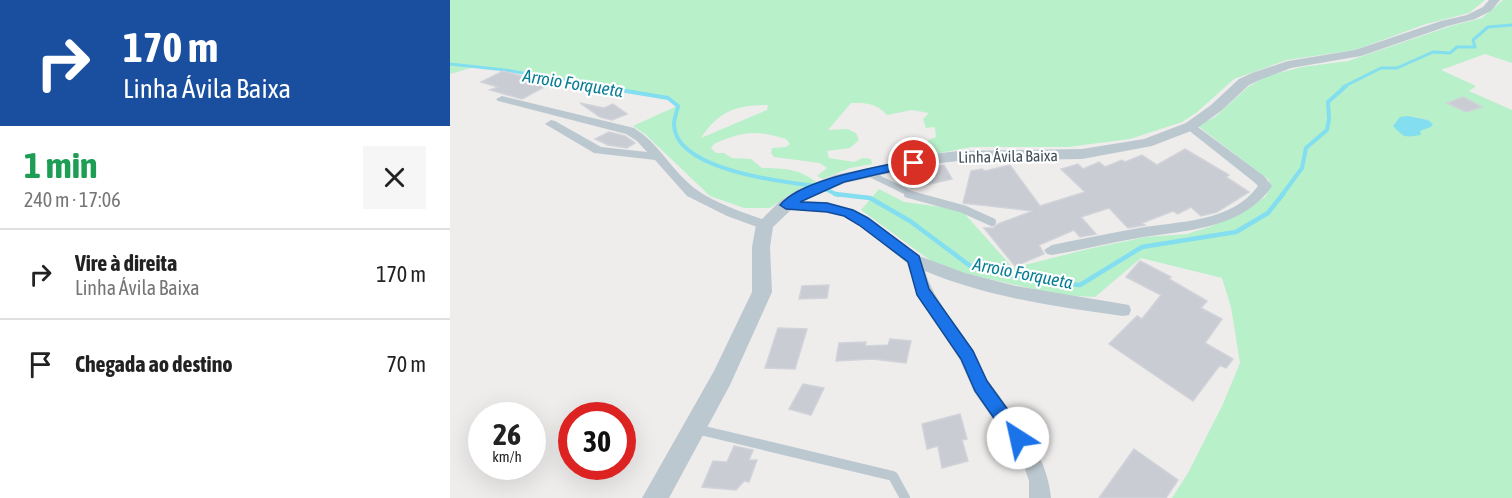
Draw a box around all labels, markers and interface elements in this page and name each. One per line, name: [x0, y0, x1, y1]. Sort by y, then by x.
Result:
text: 170 m: [123, 23, 218, 71]
icon: right: [24, 24, 102, 102]
water label: Arroio Forqueta: [520, 65, 625, 101]
text: Linha Ávila Baixa: [123, 73, 291, 104]
pin: [888, 137, 939, 188]
text: 1 min: [24, 144, 98, 186]
button: close: [363, 146, 426, 209]
icon: arrive: [897, 146, 930, 179]
street label: Linha Ávila Baixa: [958, 146, 1058, 166]
text: 240 m · 17:06: [24, 188, 121, 211]
text: Vire à direita: [75, 250, 177, 276]
water label: Arroio Forqueta: [970, 253, 1075, 293]
icon: right: [24, 258, 57, 291]
text: 170 m: [376, 261, 426, 287]
text: Linha Ávila Baixa: [75, 276, 200, 299]
icon: arrive: [24, 348, 57, 381]
text: Chegada ao destino: [75, 351, 233, 377]
text: 70 m: [386, 351, 426, 377]
speed limit sign: 30: [558, 402, 636, 480]
position arrow: [986, 406, 1050, 470]
text: 26: [493, 417, 521, 451]
text: km/h: [492, 448, 522, 465]

